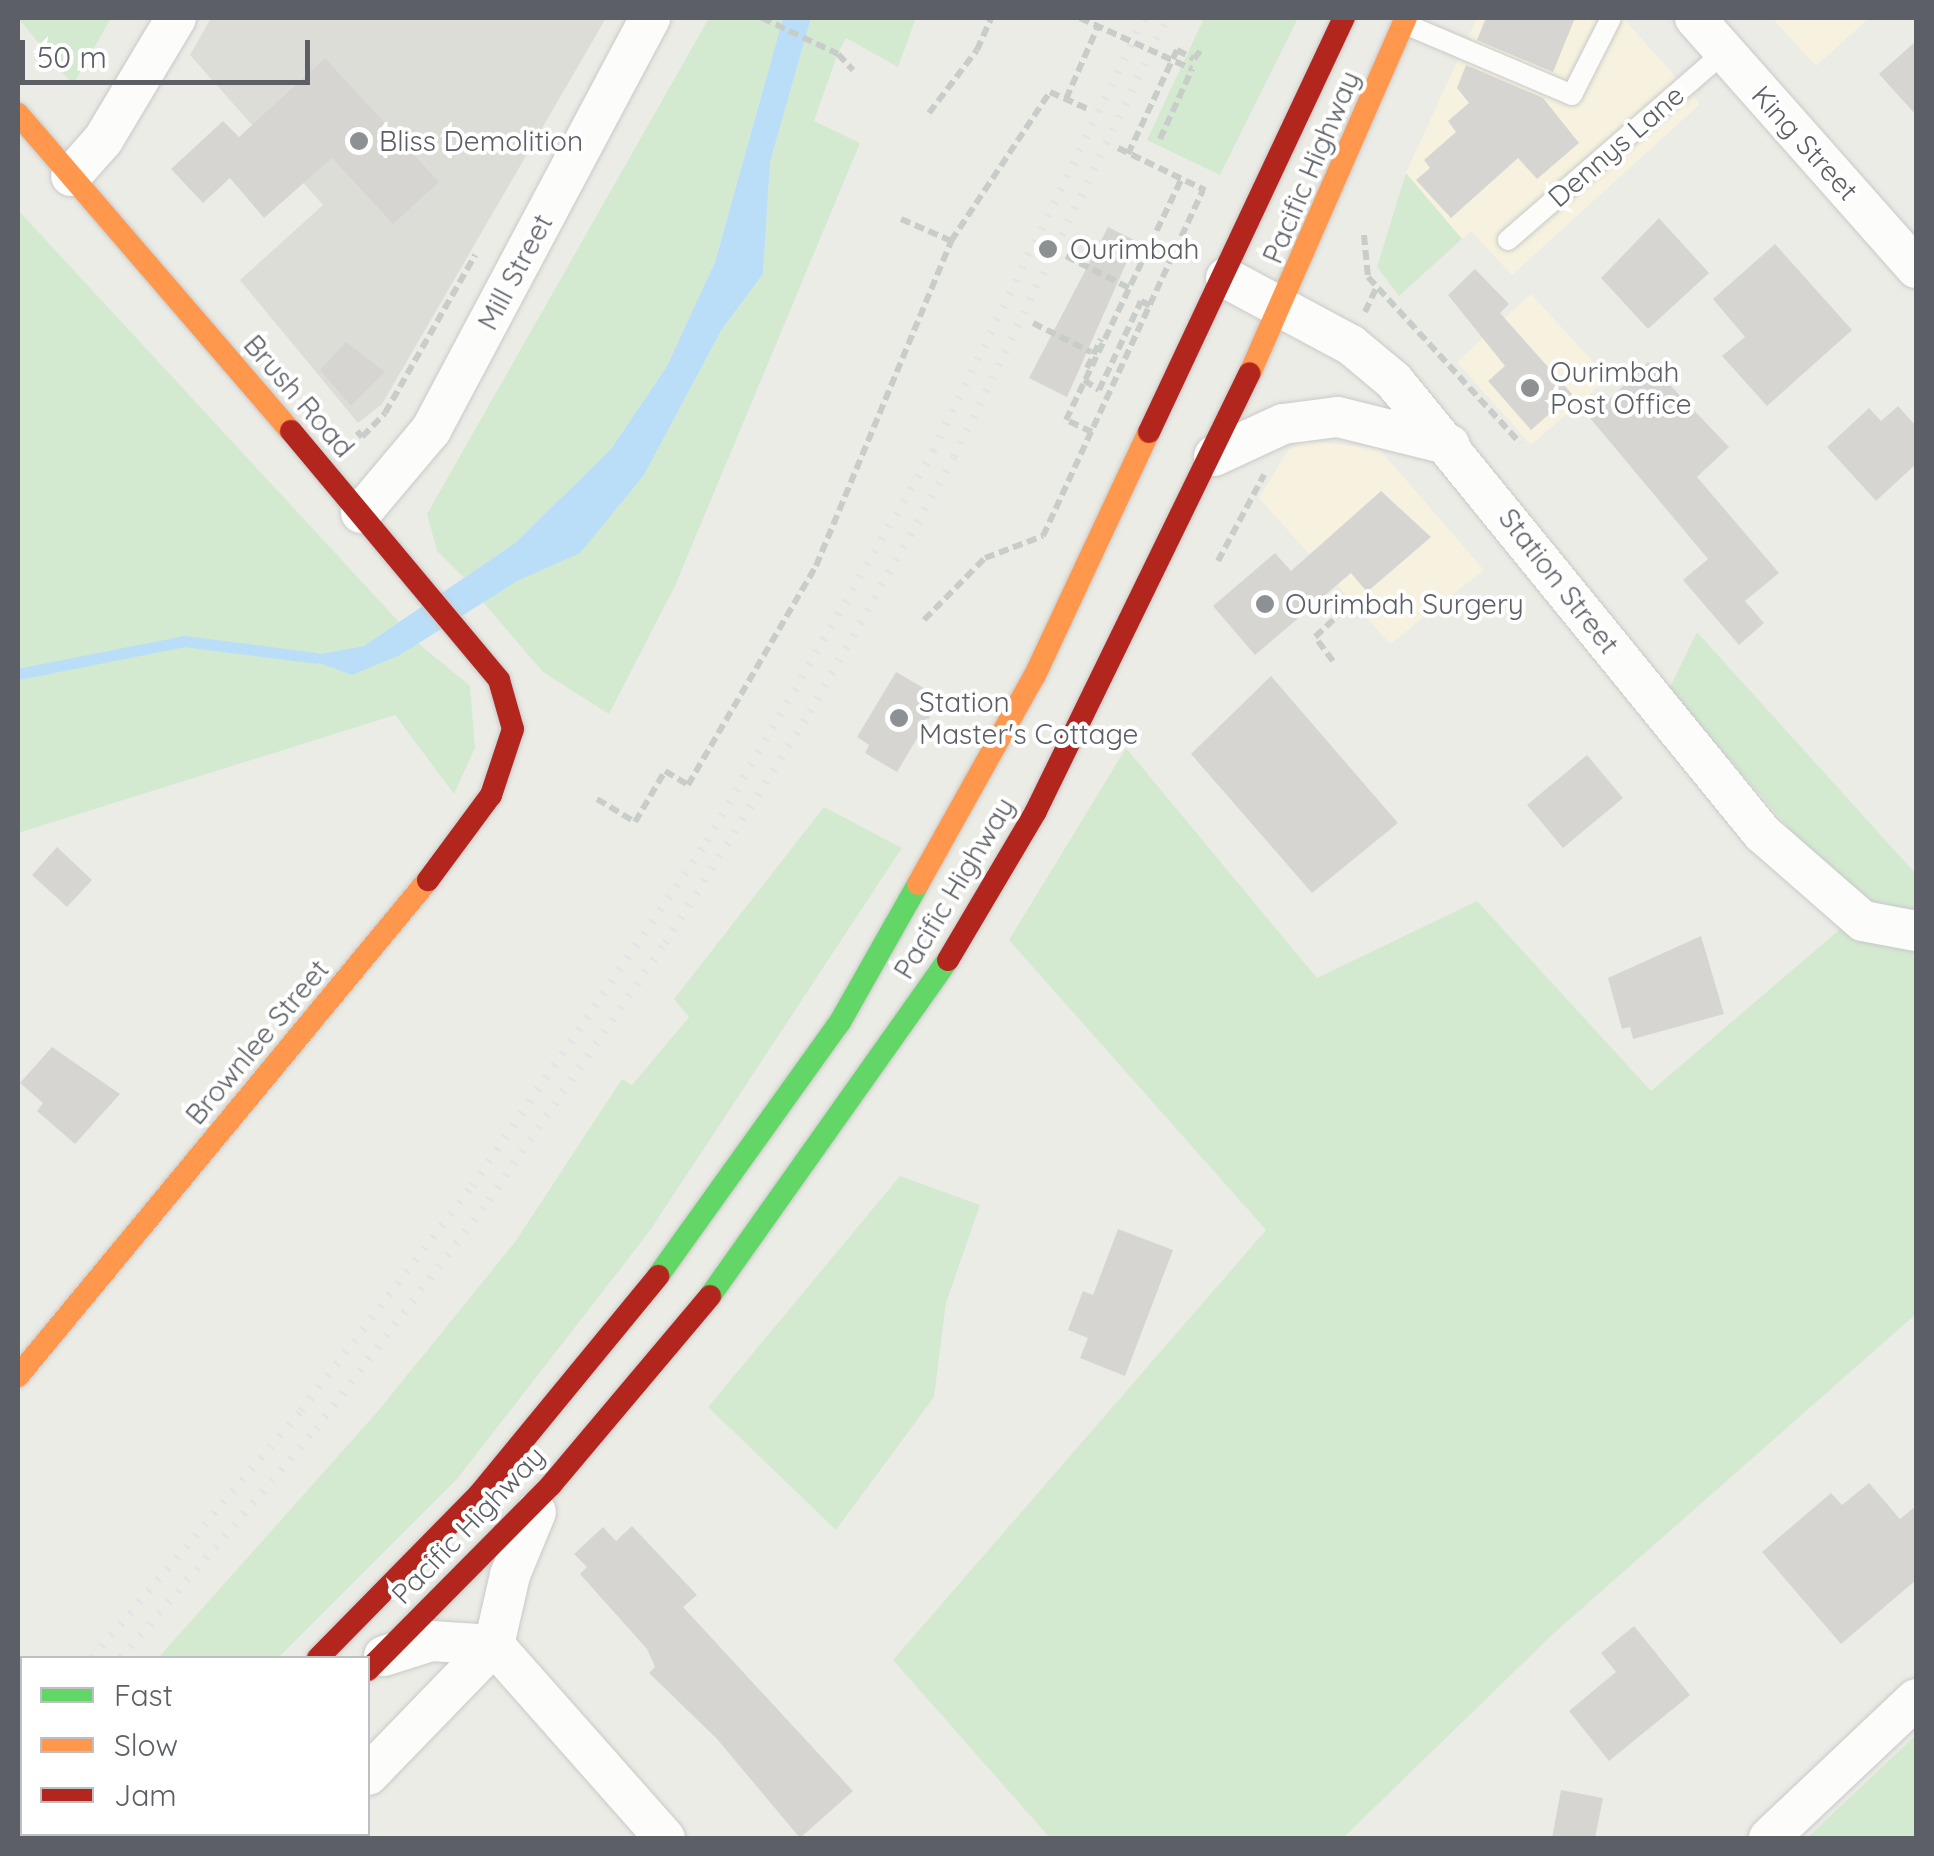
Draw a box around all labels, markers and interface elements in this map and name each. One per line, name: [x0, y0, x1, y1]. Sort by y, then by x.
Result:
scale bar: [25, 20, 315, 82]
text: 50 m: [37, 38, 107, 76]
street label: Pacific Highway: [1255, 66, 1367, 268]
street label: Dennys Lane: [1541, 78, 1691, 214]
street label: King Street: [1745, 79, 1865, 207]
place label: Bliss Demolition: [379, 124, 583, 158]
marker: Bliss Demolition: [348, 130, 370, 152]
street label: Mill Street: [471, 208, 559, 336]
place label: Ourimbah: [1070, 232, 1200, 266]
marker: Ourimbah: [1035, 236, 1061, 262]
street label: Brush Road: [237, 328, 361, 464]
place label: Ourimbah Post Office: [1550, 355, 1691, 421]
marker: Ourimbah Post Office: [1519, 377, 1541, 399]
street label: Station Street: [1492, 502, 1626, 660]
place label: Ourimbah Surgery: [1285, 587, 1524, 621]
marker: Ourimbah Surgery: [1254, 593, 1276, 615]
place label: Station Master's Cottage: [919, 685, 1138, 751]
marker: Station Master's Cottage: [888, 707, 910, 729]
street label: Pacific Highway: [887, 791, 1021, 985]
street label: Brownlee Street: [178, 953, 336, 1131]
street label: Pacific Highway: [384, 1439, 552, 1611]
legend: [20, 1656, 370, 1836]
text: Fast: [114, 1676, 173, 1714]
text: Slow: [114, 1726, 178, 1764]
text: Jam: [114, 1776, 177, 1814]

